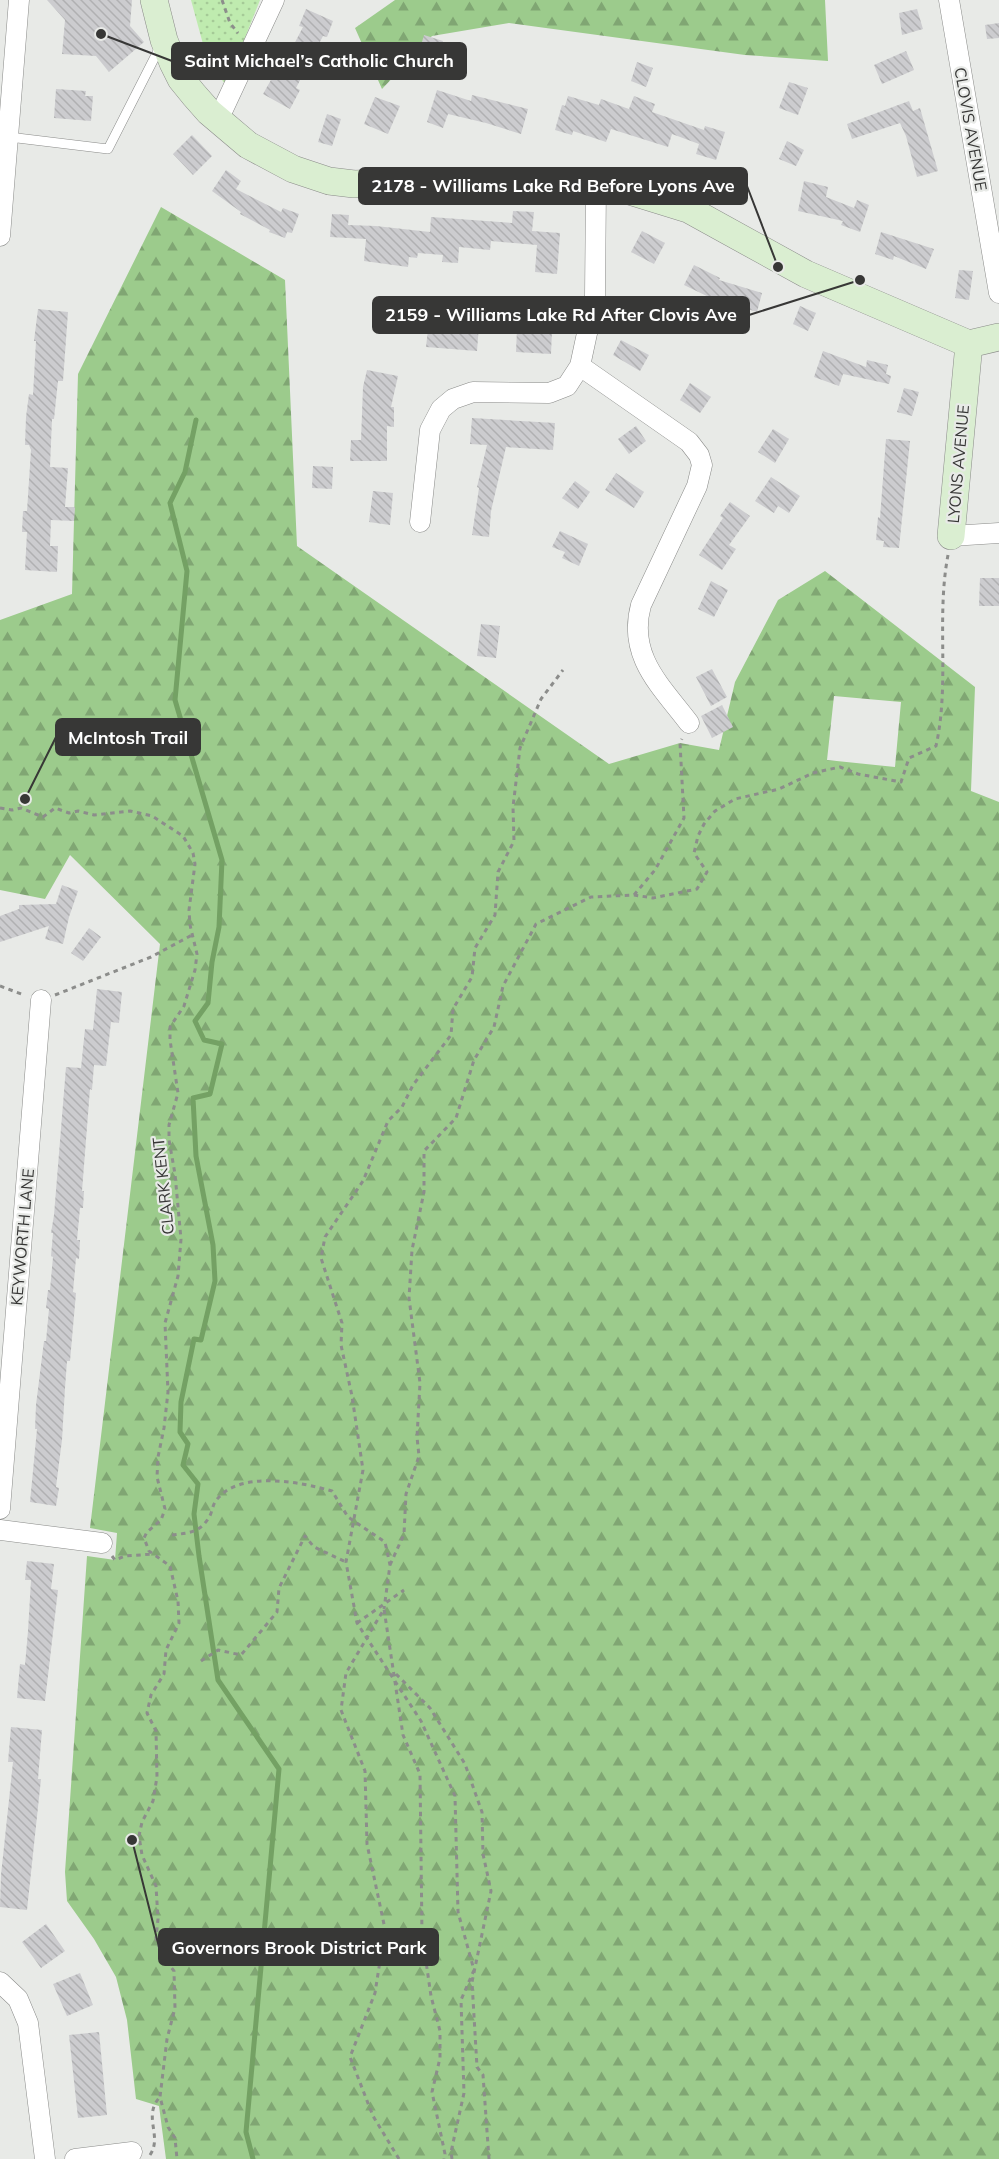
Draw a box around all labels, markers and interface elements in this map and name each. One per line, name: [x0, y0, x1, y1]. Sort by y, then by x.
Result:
callout: Saint Michael’s Catholic Church: [172, 43, 466, 79]
text: Saint Michael’s Catholic Church: [184, 49, 454, 72]
street label: CLOVIS AVENUE: [950, 66, 992, 192]
callout: 2178 - Williams Lake Rd Before Lyons Ave: [359, 168, 747, 204]
text: 2178 - Williams Lake Rd Before Lyons Ave: [371, 174, 735, 197]
callout: 2159 - Williams Lake Rd After Clovis Ave: [373, 297, 749, 333]
text: 2159 - Williams Lake Rd After Clovis Ave: [385, 303, 737, 326]
street label: LYONS AVENUE: [943, 404, 973, 524]
callout: McIntosh Trail: [56, 719, 200, 755]
text: McIntosh Trail: [68, 726, 188, 749]
street label: CLARK KENT: [148, 1136, 178, 1236]
street label: KEYWORTH LANE: [6, 1168, 38, 1306]
callout: Governors Brook District Park: [159, 1929, 438, 1965]
text: Governors Brook District Park: [172, 1936, 427, 1959]

